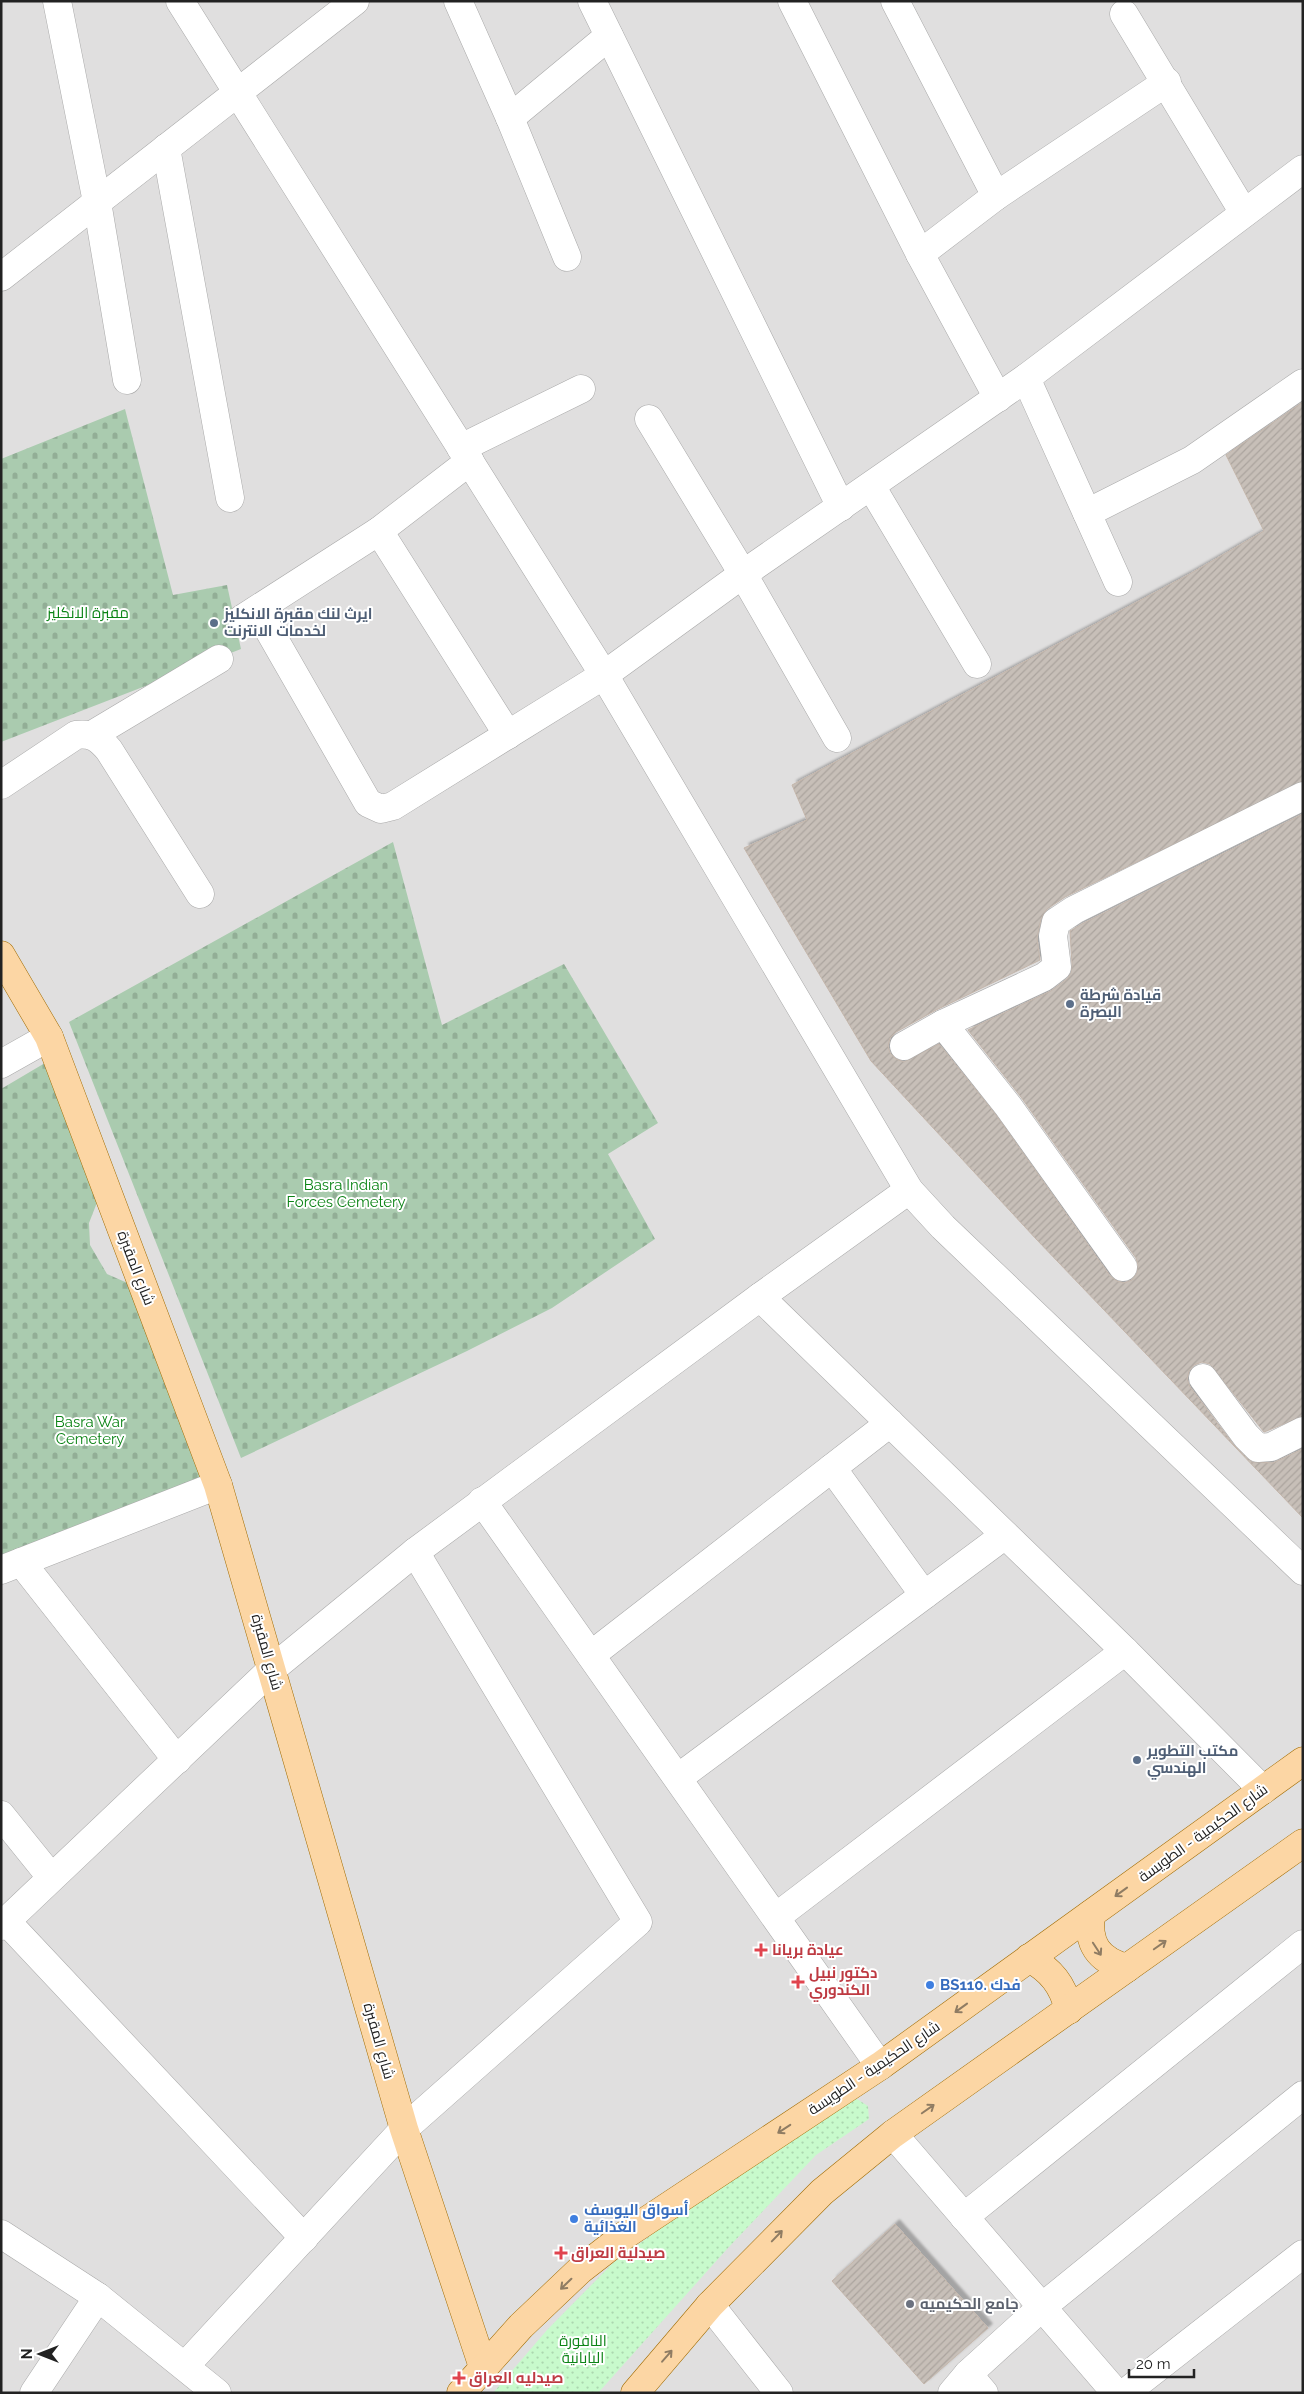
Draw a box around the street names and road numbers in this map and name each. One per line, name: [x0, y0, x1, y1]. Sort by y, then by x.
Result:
street label: شارع المقبرة: [112, 1228, 158, 1309]
street label: شارع المقبرة: [246, 1612, 286, 1693]
street label: شارع الحكيمية - الطويسة: [1135, 1780, 1272, 1888]
street label: شارع المقبرة: [358, 2001, 398, 2082]
street label: شارع الحكيمية - الطويسة: [805, 2017, 944, 2121]

